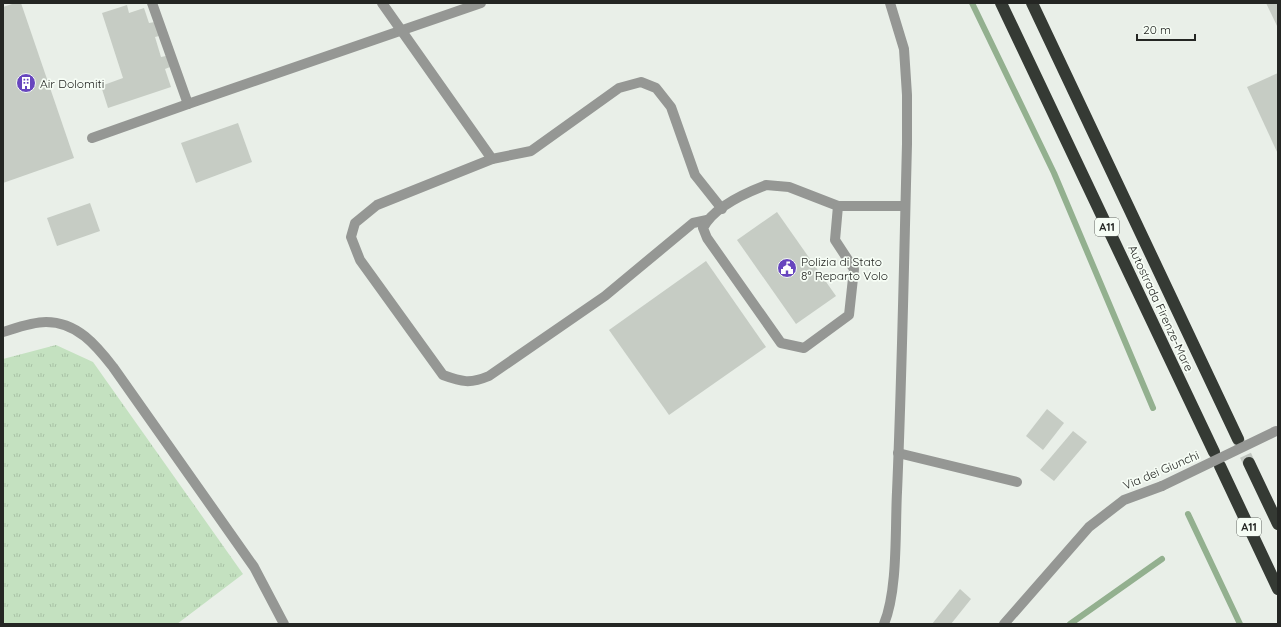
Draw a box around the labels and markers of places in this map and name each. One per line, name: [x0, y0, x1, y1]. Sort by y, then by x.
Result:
building icon: Air Dolomiti: [15, 72, 37, 94]
place label: Air Dolomiti: [40, 76, 104, 91]
place label: Polizia di Stato 8° Reparto Volo: [801, 254, 888, 283]
public building icon: Polizia di Stato 8° Reparto Volo: [776, 257, 798, 279]

